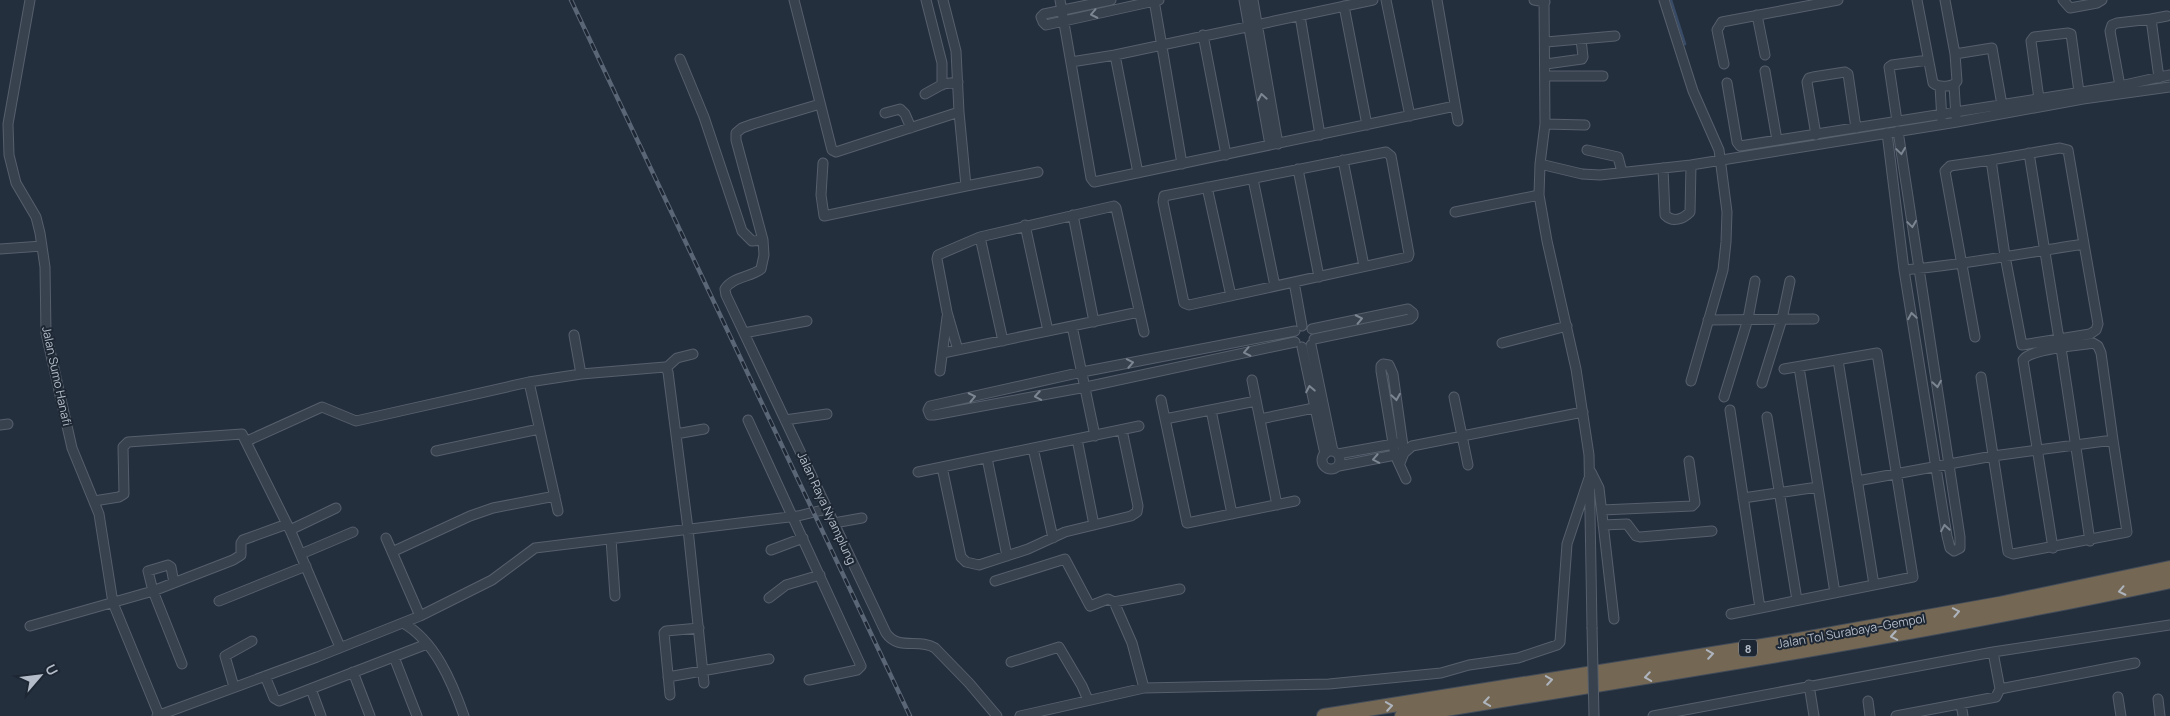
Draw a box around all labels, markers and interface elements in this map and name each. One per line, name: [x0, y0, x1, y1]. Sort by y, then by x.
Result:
one-way arrow: [1090, 8, 1099, 19]
one-way arrow: [1257, 93, 1267, 102]
one-way arrow: [1895, 147, 1906, 155]
one-way arrow: [1906, 219, 1916, 228]
one-way arrow: [1907, 311, 1917, 320]
one-way arrow: [1355, 314, 1364, 325]
street label: Jalan Sumo Hanafi: [38, 325, 76, 427]
one-way arrow: [1242, 346, 1251, 357]
one-way arrow: [1126, 358, 1134, 369]
one-way arrow: [1931, 380, 1941, 388]
one-way arrow: [1306, 385, 1316, 394]
one-way arrow: [1033, 391, 1042, 401]
one-way arrow: [967, 392, 976, 403]
one-way arrow: [1390, 393, 1401, 401]
street label: Jalan Raya Nyamplung: [793, 449, 861, 567]
one-way arrow: [1372, 453, 1381, 463]
one-way arrow: [1941, 524, 1951, 532]
one-way arrow: [2118, 585, 2127, 596]
one-way arrow: [1952, 607, 1961, 617]
street label: Jalan Tol Surabaya–Gempol: [1776, 610, 1926, 652]
one-way arrow: [1890, 630, 1899, 640]
road number: 8: [1739, 640, 1757, 656]
one-way arrow: [1706, 650, 1714, 660]
north arrow: [15, 651, 65, 701]
text: U: [41, 661, 63, 679]
one-way arrow: [1643, 671, 1651, 682]
one-way arrow: [1546, 675, 1554, 686]
one-way arrow: [1483, 697, 1491, 707]
one-way arrow: [1385, 701, 1393, 711]

